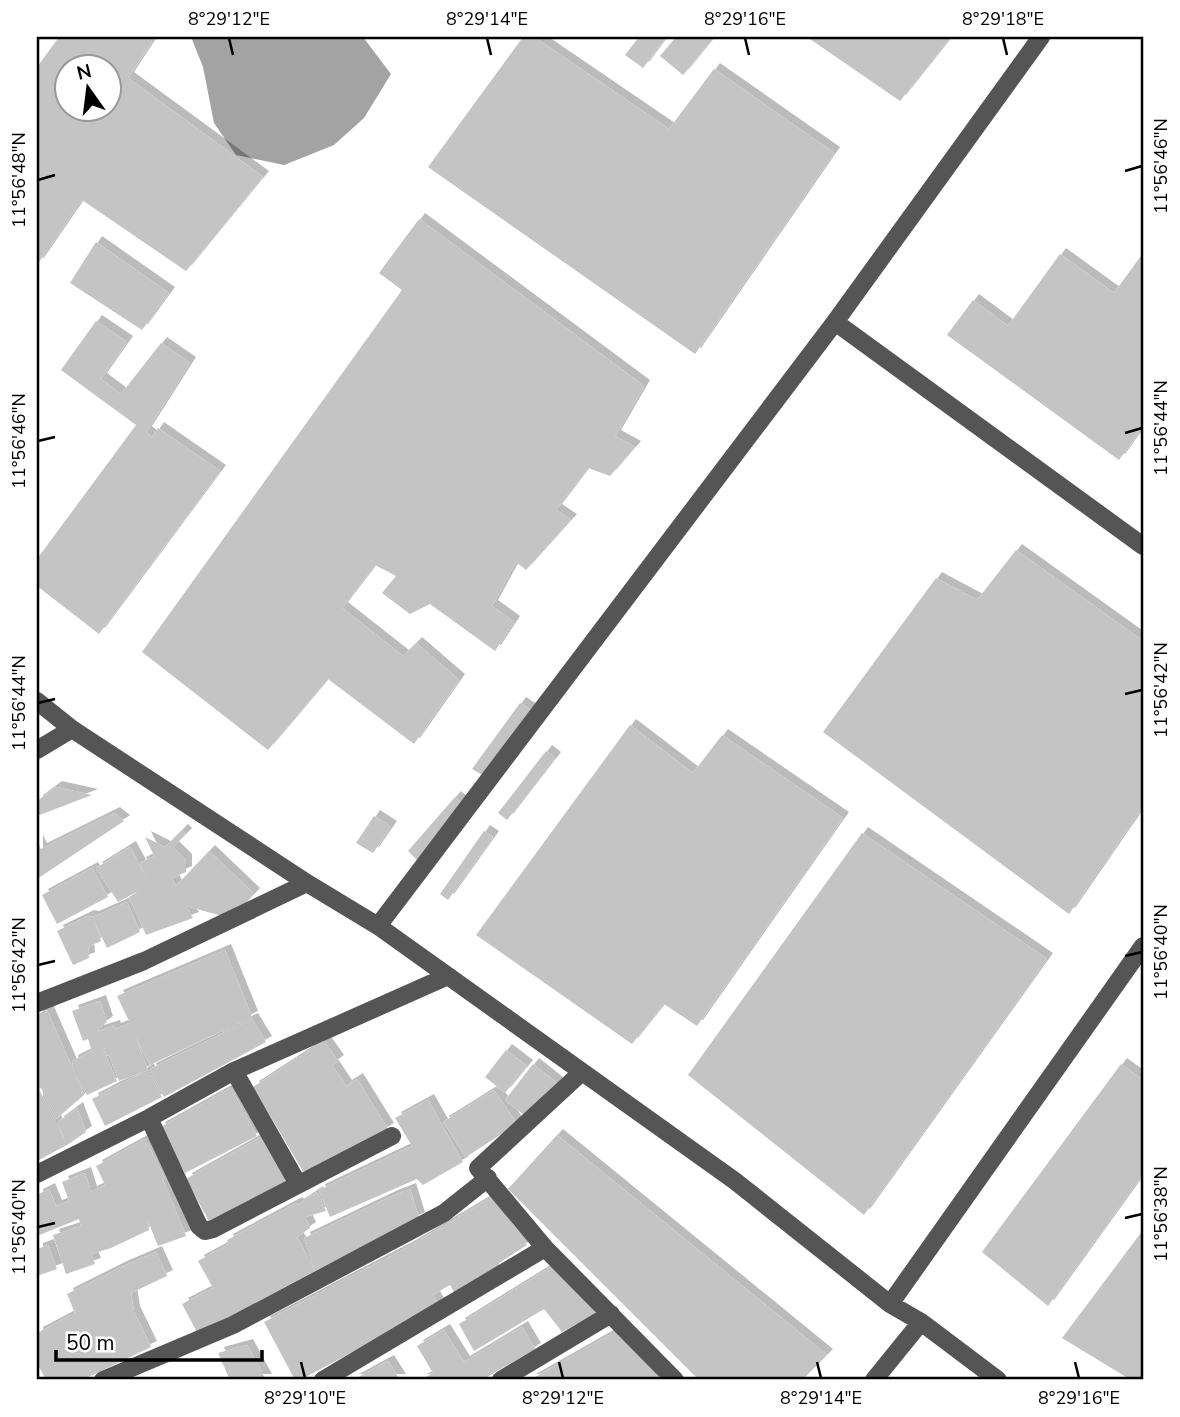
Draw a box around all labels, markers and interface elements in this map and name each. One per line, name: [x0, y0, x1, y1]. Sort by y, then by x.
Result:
text: 8°29'12"E: [188, 7, 270, 31]
text: 8°29'14"E: [446, 7, 528, 31]
text: 8°29'16"E: [704, 7, 786, 31]
text: 8°29'18"E: [962, 7, 1044, 31]
north arrow: [52, 52, 122, 122]
text: N: [74, 58, 94, 87]
text: 11°56'46"N: [1149, 118, 1173, 214]
text: 11°56'48"N: [7, 132, 31, 228]
text: 11°56'44"N: [1149, 380, 1173, 476]
text: 11°56'46"N: [7, 393, 31, 489]
text: 11°56'42"N: [1149, 642, 1173, 738]
text: 11°56'44"N: [7, 655, 31, 751]
text: 11°56'40"N: [1149, 904, 1173, 1000]
text: 11°56'42"N: [7, 917, 31, 1013]
text: 11°56'38"N: [1149, 1166, 1173, 1262]
text: 11°56'40"N: [7, 1179, 31, 1275]
scale bar: [56, 1319, 262, 1363]
text: 50 m: [66, 1329, 115, 1357]
text: 8°29'10"E: [264, 1386, 346, 1410]
text: 8°29'12"E: [522, 1386, 604, 1410]
text: 8°29'14"E: [780, 1386, 862, 1410]
text: 8°29'16"E: [1038, 1386, 1120, 1410]

